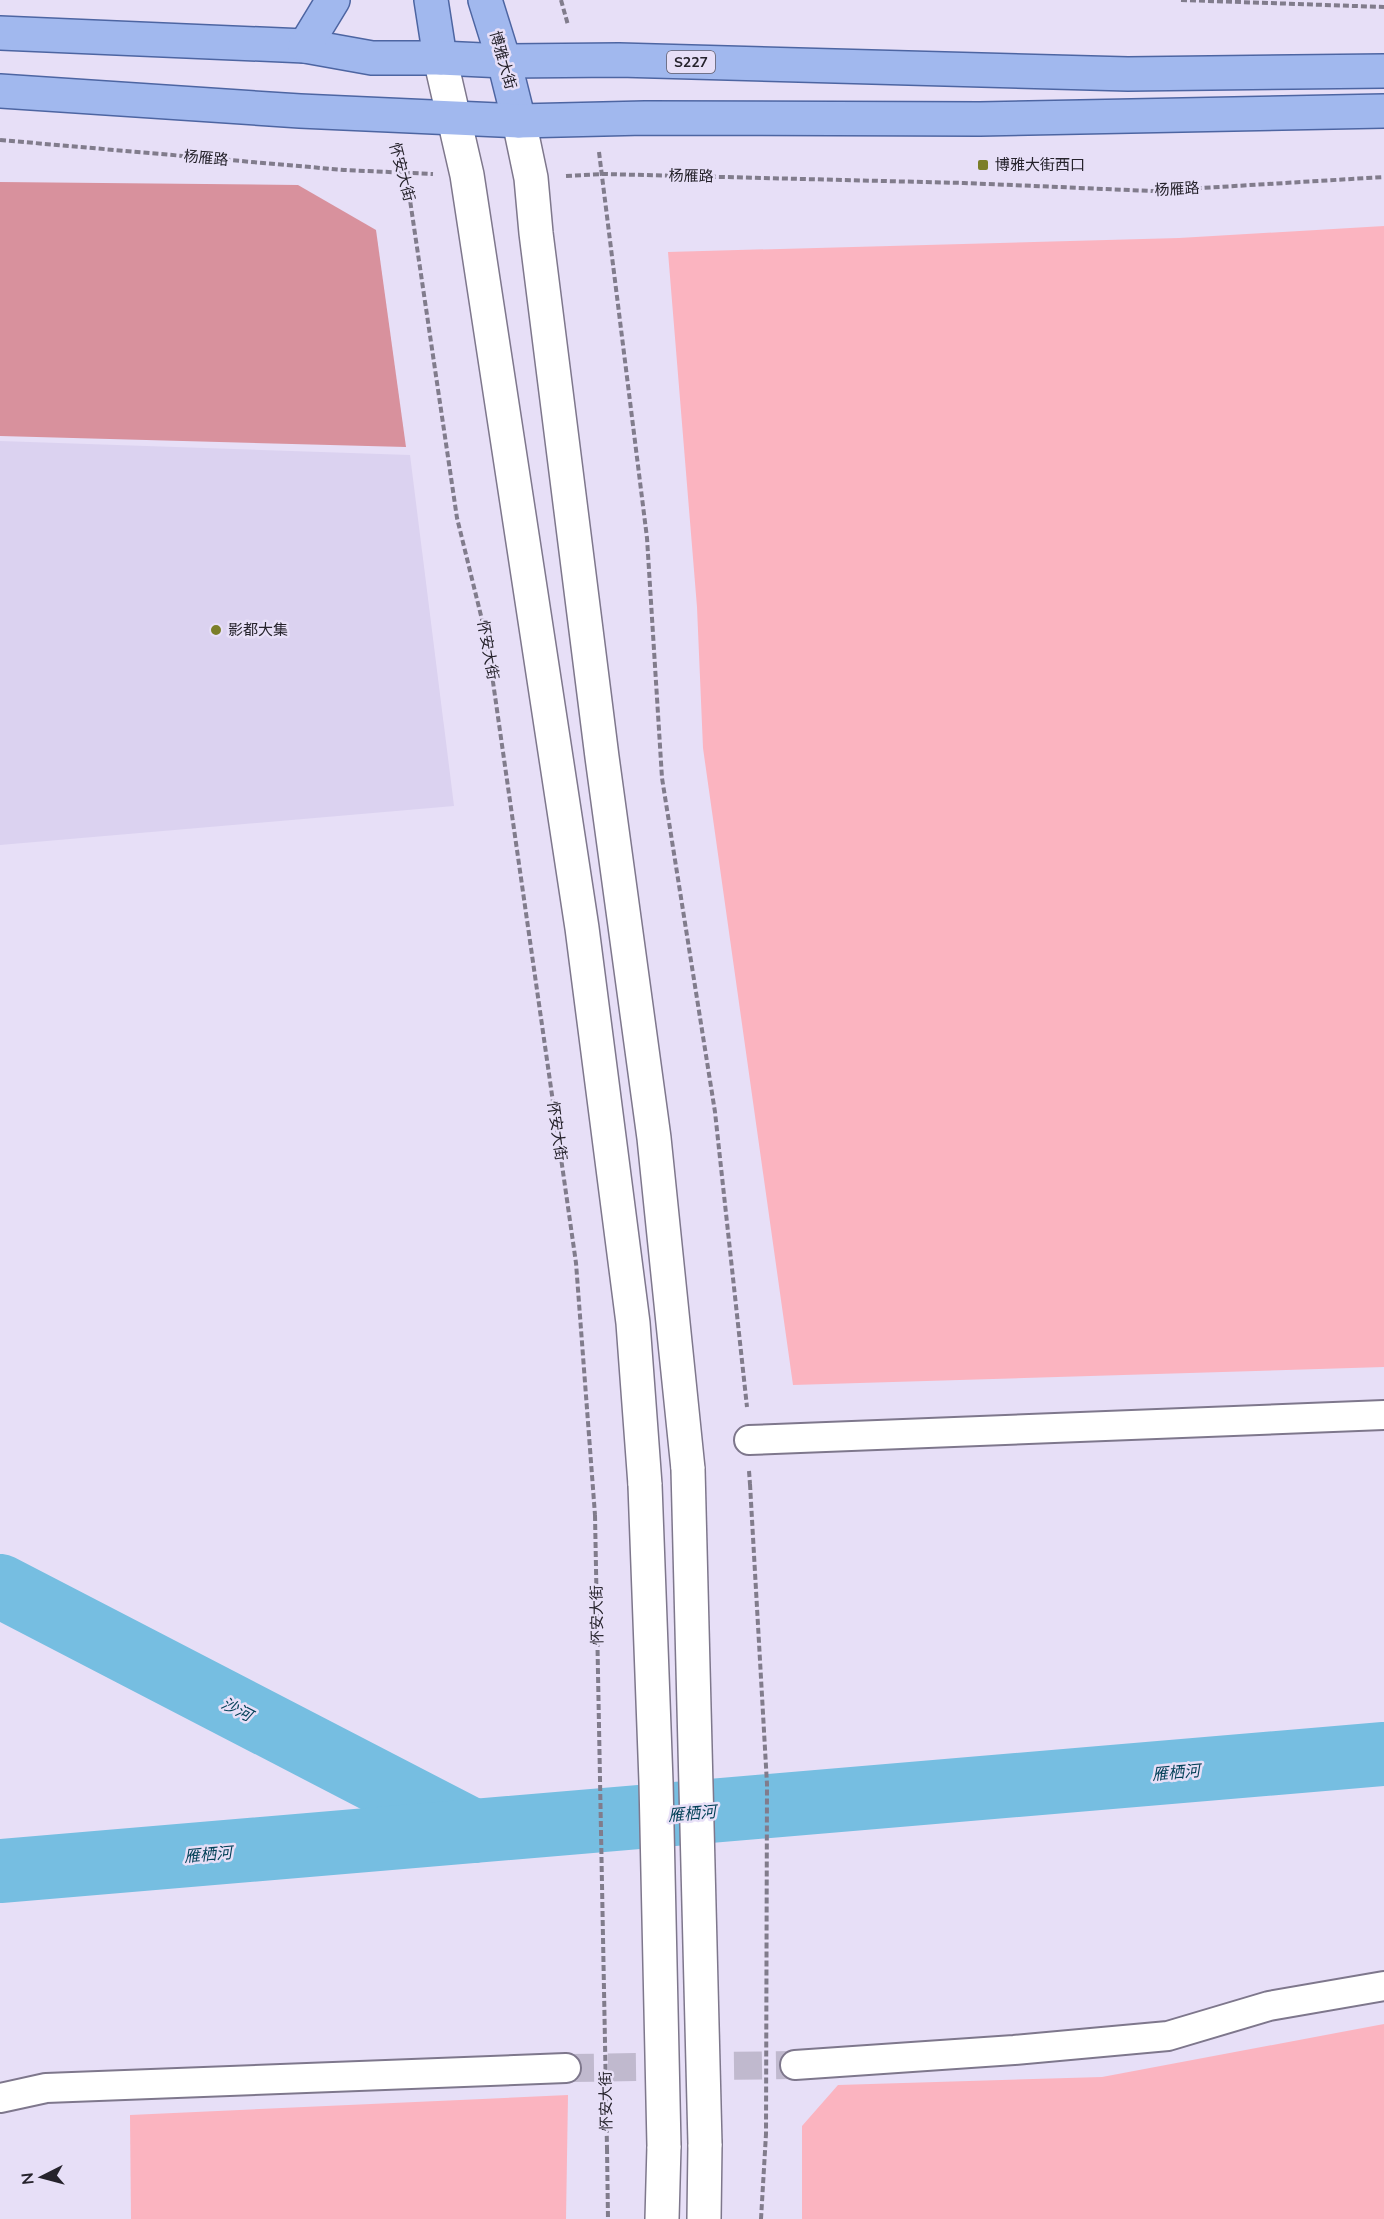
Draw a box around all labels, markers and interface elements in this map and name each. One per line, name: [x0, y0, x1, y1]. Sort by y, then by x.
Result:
street label: 博雅大街: [485, 28, 521, 92]
road number: S227: [667, 51, 715, 73]
street label: 怀安大街: [385, 140, 419, 204]
street label: 杨雁路: [183, 146, 229, 170]
place label: 博雅大街西口: [995, 155, 1085, 175]
marker: 博雅大街西口: [976, 158, 990, 172]
street label: 杨雁路: [668, 166, 714, 186]
street label: 杨雁路: [1154, 178, 1200, 200]
street label: 怀安大街: [473, 619, 503, 681]
place label: 影都大集: [228, 620, 288, 640]
marker: 影都大集: [209, 623, 223, 637]
street label: 怀安大街: [543, 1100, 571, 1162]
street label: 怀安大街: [586, 1585, 608, 1645]
water label: 沙河: [217, 1693, 258, 1728]
water label: 雁栖河: [1151, 1760, 1204, 1786]
water label: 雁栖河: [667, 1801, 720, 1827]
water label: 雁栖河: [183, 1842, 236, 1868]
street label: 怀安大街: [595, 2071, 617, 2131]
north arrow: [12, 2147, 72, 2207]
text: N: [17, 2171, 40, 2186]

